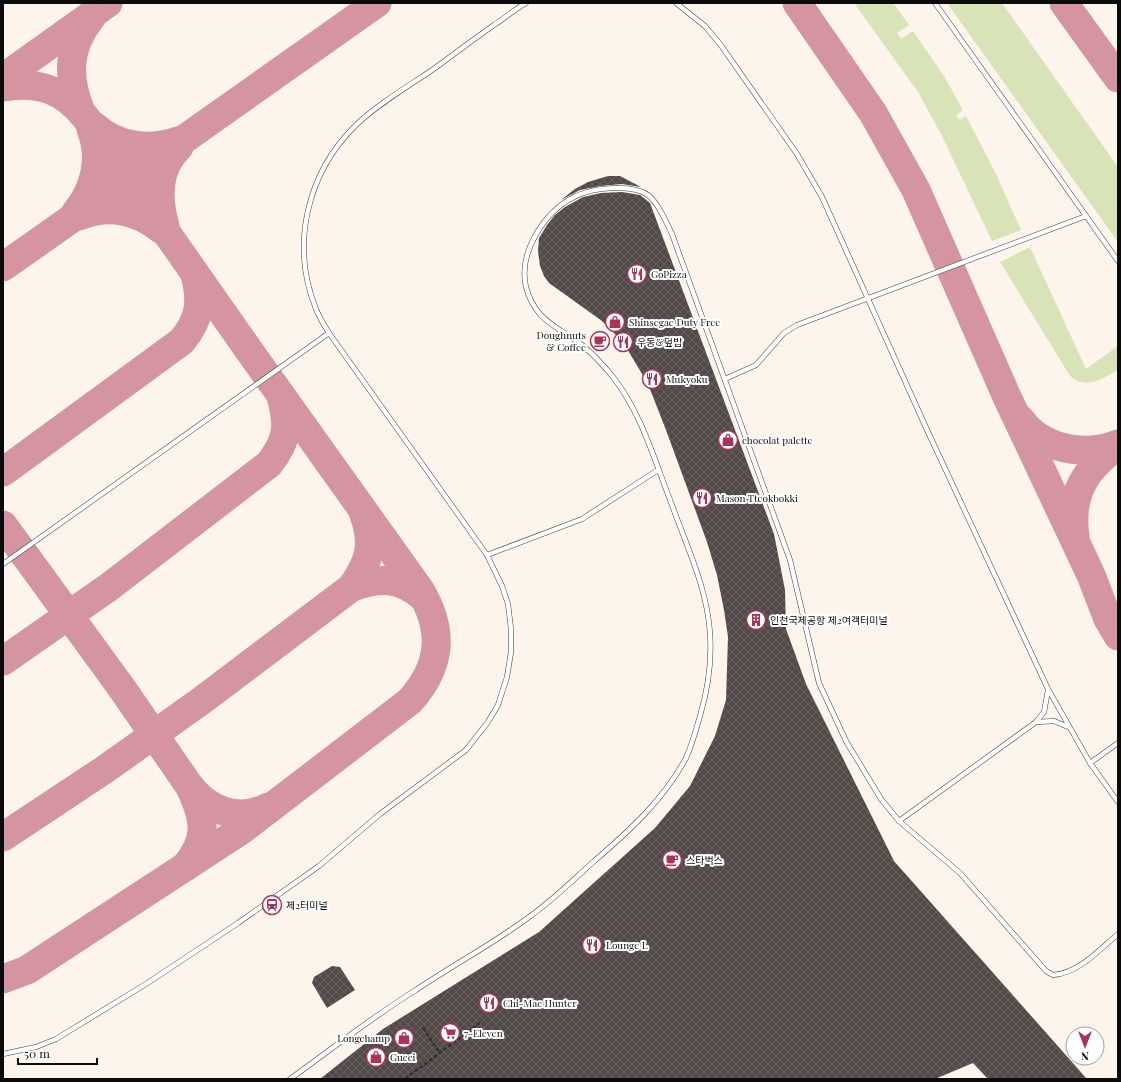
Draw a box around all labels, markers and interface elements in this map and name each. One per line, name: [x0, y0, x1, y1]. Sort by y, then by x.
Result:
restaurant icon: GoPizza: [626, 263, 648, 285]
place label: GoPizza: [651, 267, 687, 281]
shop icon: Shinsegae Duty Free: [604, 311, 626, 333]
place label: Shinsegae Duty Free: [629, 315, 720, 329]
place label: Doughnuts & Coffee: [537, 328, 586, 354]
cafe icon: Doughnuts & Coffee: [589, 330, 611, 352]
restaurant icon: 우동&덮밥: [612, 331, 634, 353]
place label: 우동&덮밥: [637, 335, 683, 349]
restaurant icon: Mukyoku: [641, 368, 663, 390]
place label: Mukyoku: [666, 372, 708, 386]
shop icon: chocolat palette: [717, 429, 739, 451]
place label: chocolat palette: [742, 433, 813, 447]
restaurant icon: Mason Tteokbokki: [691, 487, 713, 509]
place label: Mason Tteokbokki: [716, 491, 798, 505]
building icon: 인천국제공항 제2여객터미널: [745, 609, 767, 631]
place label: 인천국제공항 제2여객터미널: [770, 613, 888, 627]
cafe icon: 스타벅스: [661, 849, 683, 871]
place label: 스타벅스: [686, 853, 723, 867]
station icon: 제2터미널: [261, 894, 283, 916]
place label: 제2터미널: [286, 898, 328, 912]
restaurant icon: Lounge L: [581, 934, 603, 956]
place label: Lounge L: [606, 938, 648, 952]
restaurant icon: Chi-Mac Hunter: [478, 992, 500, 1014]
place label: Chi-Mac Hunter: [503, 996, 577, 1010]
supermarket icon: 7-Eleven: [439, 1022, 461, 1044]
place label: 7-Eleven: [464, 1026, 503, 1040]
north arrow: [1065, 1026, 1105, 1066]
shop icon: Longchamp: [393, 1027, 415, 1049]
place label: Longchamp: [337, 1031, 390, 1045]
scale bar: [18, 1040, 97, 1066]
text: 50 m: [24, 1045, 50, 1061]
shop icon: Gucci: [365, 1046, 387, 1068]
text: N: [1081, 1049, 1089, 1064]
place label: Gucci: [390, 1050, 416, 1064]

